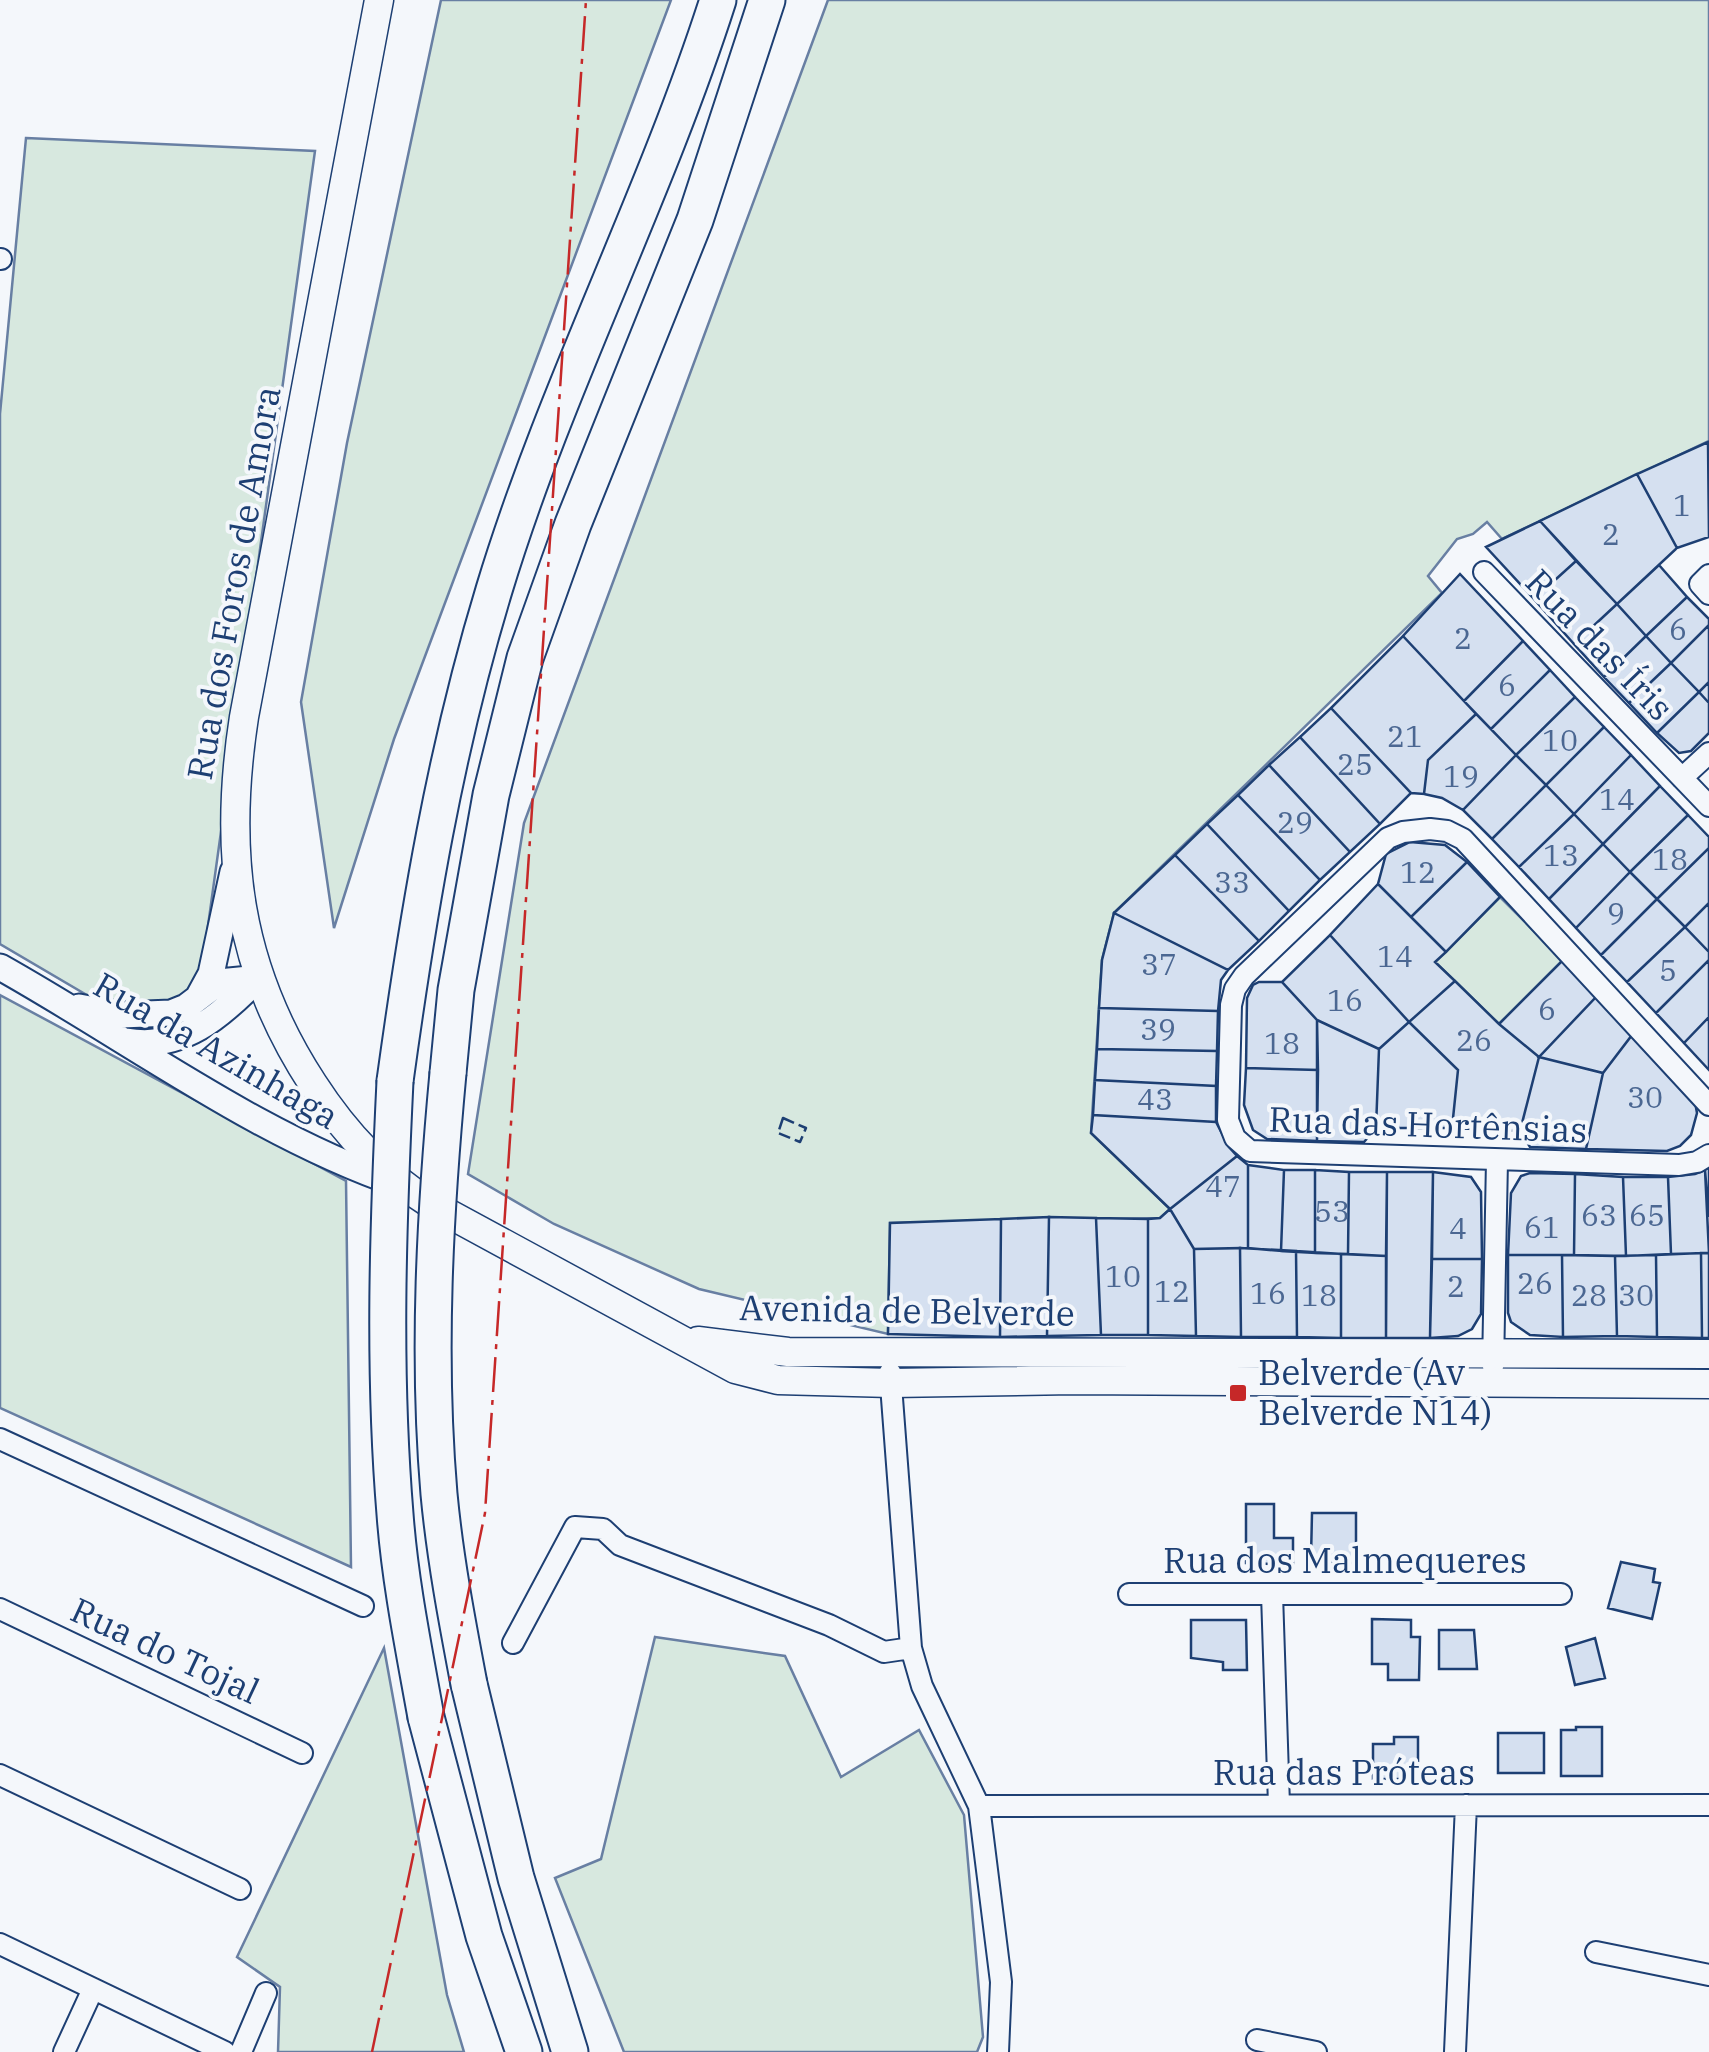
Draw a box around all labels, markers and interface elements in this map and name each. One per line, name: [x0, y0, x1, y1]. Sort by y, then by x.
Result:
street label: Rua dos Foros de Amora: [176, 382, 290, 783]
house number: 1: [1673, 485, 1691, 524]
house number: 2: [1602, 514, 1620, 553]
street label: Rua das Íris: [1516, 559, 1683, 730]
house number: 6: [1669, 609, 1687, 648]
house number: 2: [1454, 618, 1472, 657]
house number: 6: [1498, 665, 1516, 704]
house number: 21: [1387, 716, 1423, 755]
house number: 10: [1542, 720, 1578, 759]
house number: 25: [1337, 744, 1373, 783]
house number: 19: [1443, 756, 1479, 795]
house number: 14: [1599, 779, 1635, 818]
house number: 29: [1277, 802, 1313, 841]
house number: 13: [1543, 835, 1579, 874]
house number: 18: [1652, 839, 1688, 878]
house number: 12: [1400, 852, 1436, 891]
house number: 33: [1214, 862, 1250, 901]
house number: 9: [1607, 893, 1625, 932]
house number: 14: [1377, 936, 1413, 975]
house number: 37: [1141, 944, 1177, 983]
house number: 5: [1659, 950, 1677, 989]
street label: Rua da Azinhaga: [86, 961, 347, 1139]
house number: 16: [1327, 980, 1363, 1019]
house number: 6: [1538, 989, 1556, 1028]
house number: 39: [1140, 1009, 1176, 1048]
house number: 26: [1456, 1020, 1492, 1059]
house number: 18: [1264, 1023, 1300, 1062]
house number: 30: [1627, 1077, 1663, 1116]
house number: 43: [1137, 1079, 1173, 1118]
street label: Rua das Hortênsias: [1268, 1095, 1588, 1153]
house number: 47: [1205, 1166, 1241, 1205]
house number: 53: [1314, 1191, 1350, 1230]
house number: 63: [1581, 1195, 1617, 1234]
house number: 65: [1629, 1195, 1665, 1234]
house number: 61: [1524, 1207, 1560, 1246]
house number: 4: [1449, 1208, 1467, 1247]
house number: 10: [1105, 1256, 1141, 1295]
house number: 26: [1517, 1263, 1553, 1302]
house number: 2: [1447, 1266, 1465, 1305]
house number: 12: [1154, 1271, 1190, 1310]
house number: 16: [1250, 1273, 1286, 1312]
house number: 18: [1301, 1275, 1337, 1314]
house number: 28: [1571, 1275, 1607, 1314]
house number: 30: [1618, 1275, 1654, 1314]
street label: Avenida de Belverde: [739, 1284, 1075, 1336]
place label: Belverde (Av Belverde N14): [1258, 1349, 1492, 1435]
marker: Belverde (Av Belverde N14): [1227, 1382, 1249, 1404]
street label: Rua dos Malmequeres: [1163, 1537, 1527, 1583]
street label: Rua do Tojal: [64, 1586, 267, 1714]
street label: Rua das Próteas: [1213, 1749, 1475, 1795]

